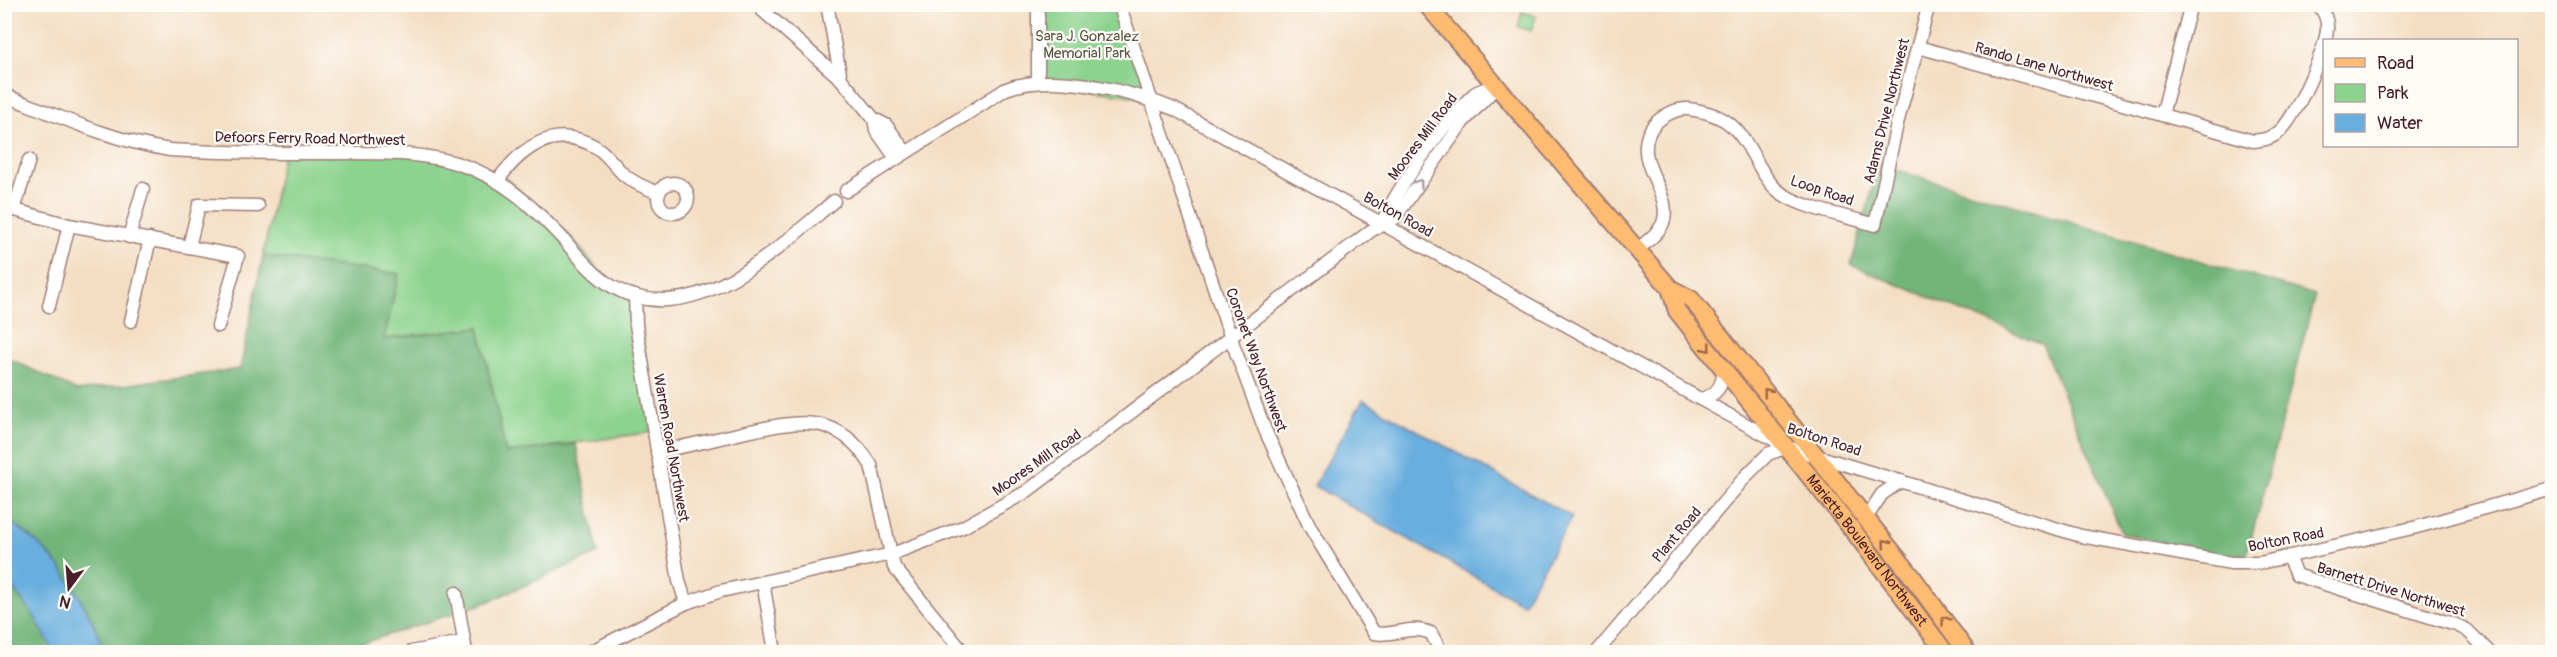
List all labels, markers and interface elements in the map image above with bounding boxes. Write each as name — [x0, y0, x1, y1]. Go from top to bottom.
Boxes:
park label: Sara J. Gonzalez Memorial Park — [1035, 27, 1139, 63]
street label: Adams Drive Northwest — [1860, 35, 1915, 186]
street label: Rando Lane Northwest — [1973, 38, 2116, 96]
legend — [2323, 39, 2518, 147]
text: Road — [2377, 52, 2414, 75]
text: Park — [2377, 82, 2409, 105]
street label: Moores Mill Road — [1384, 90, 1462, 184]
text: Water — [2377, 112, 2423, 135]
street label: Defoors Ferry Road Northwest — [214, 128, 407, 150]
street label: Loop Road — [1788, 171, 1856, 211]
one-way arrow — [1412, 179, 1423, 190]
street label: Bolton Road — [1360, 188, 1436, 242]
street label: Coronet Way Northwest — [1221, 285, 1291, 435]
one-way arrow — [1699, 341, 1710, 352]
street label: Warren Road Northwest — [649, 372, 694, 525]
one-way arrow — [1763, 388, 1774, 399]
street label: Bolton Road — [1785, 419, 1863, 461]
street label: Moores Mill Road — [989, 425, 1085, 501]
street label: Marietta Boulevard Northwest — [1802, 470, 1932, 631]
street label: Plant Road — [1648, 503, 1706, 567]
street label: Bolton Road — [2246, 523, 2326, 557]
one-way arrow — [1883, 539, 1894, 550]
north arrow — [39, 558, 99, 618]
street label: Barnett Drive Northwest — [2314, 558, 2468, 622]
text: N — [57, 590, 73, 613]
one-way arrow — [1941, 616, 1952, 627]

